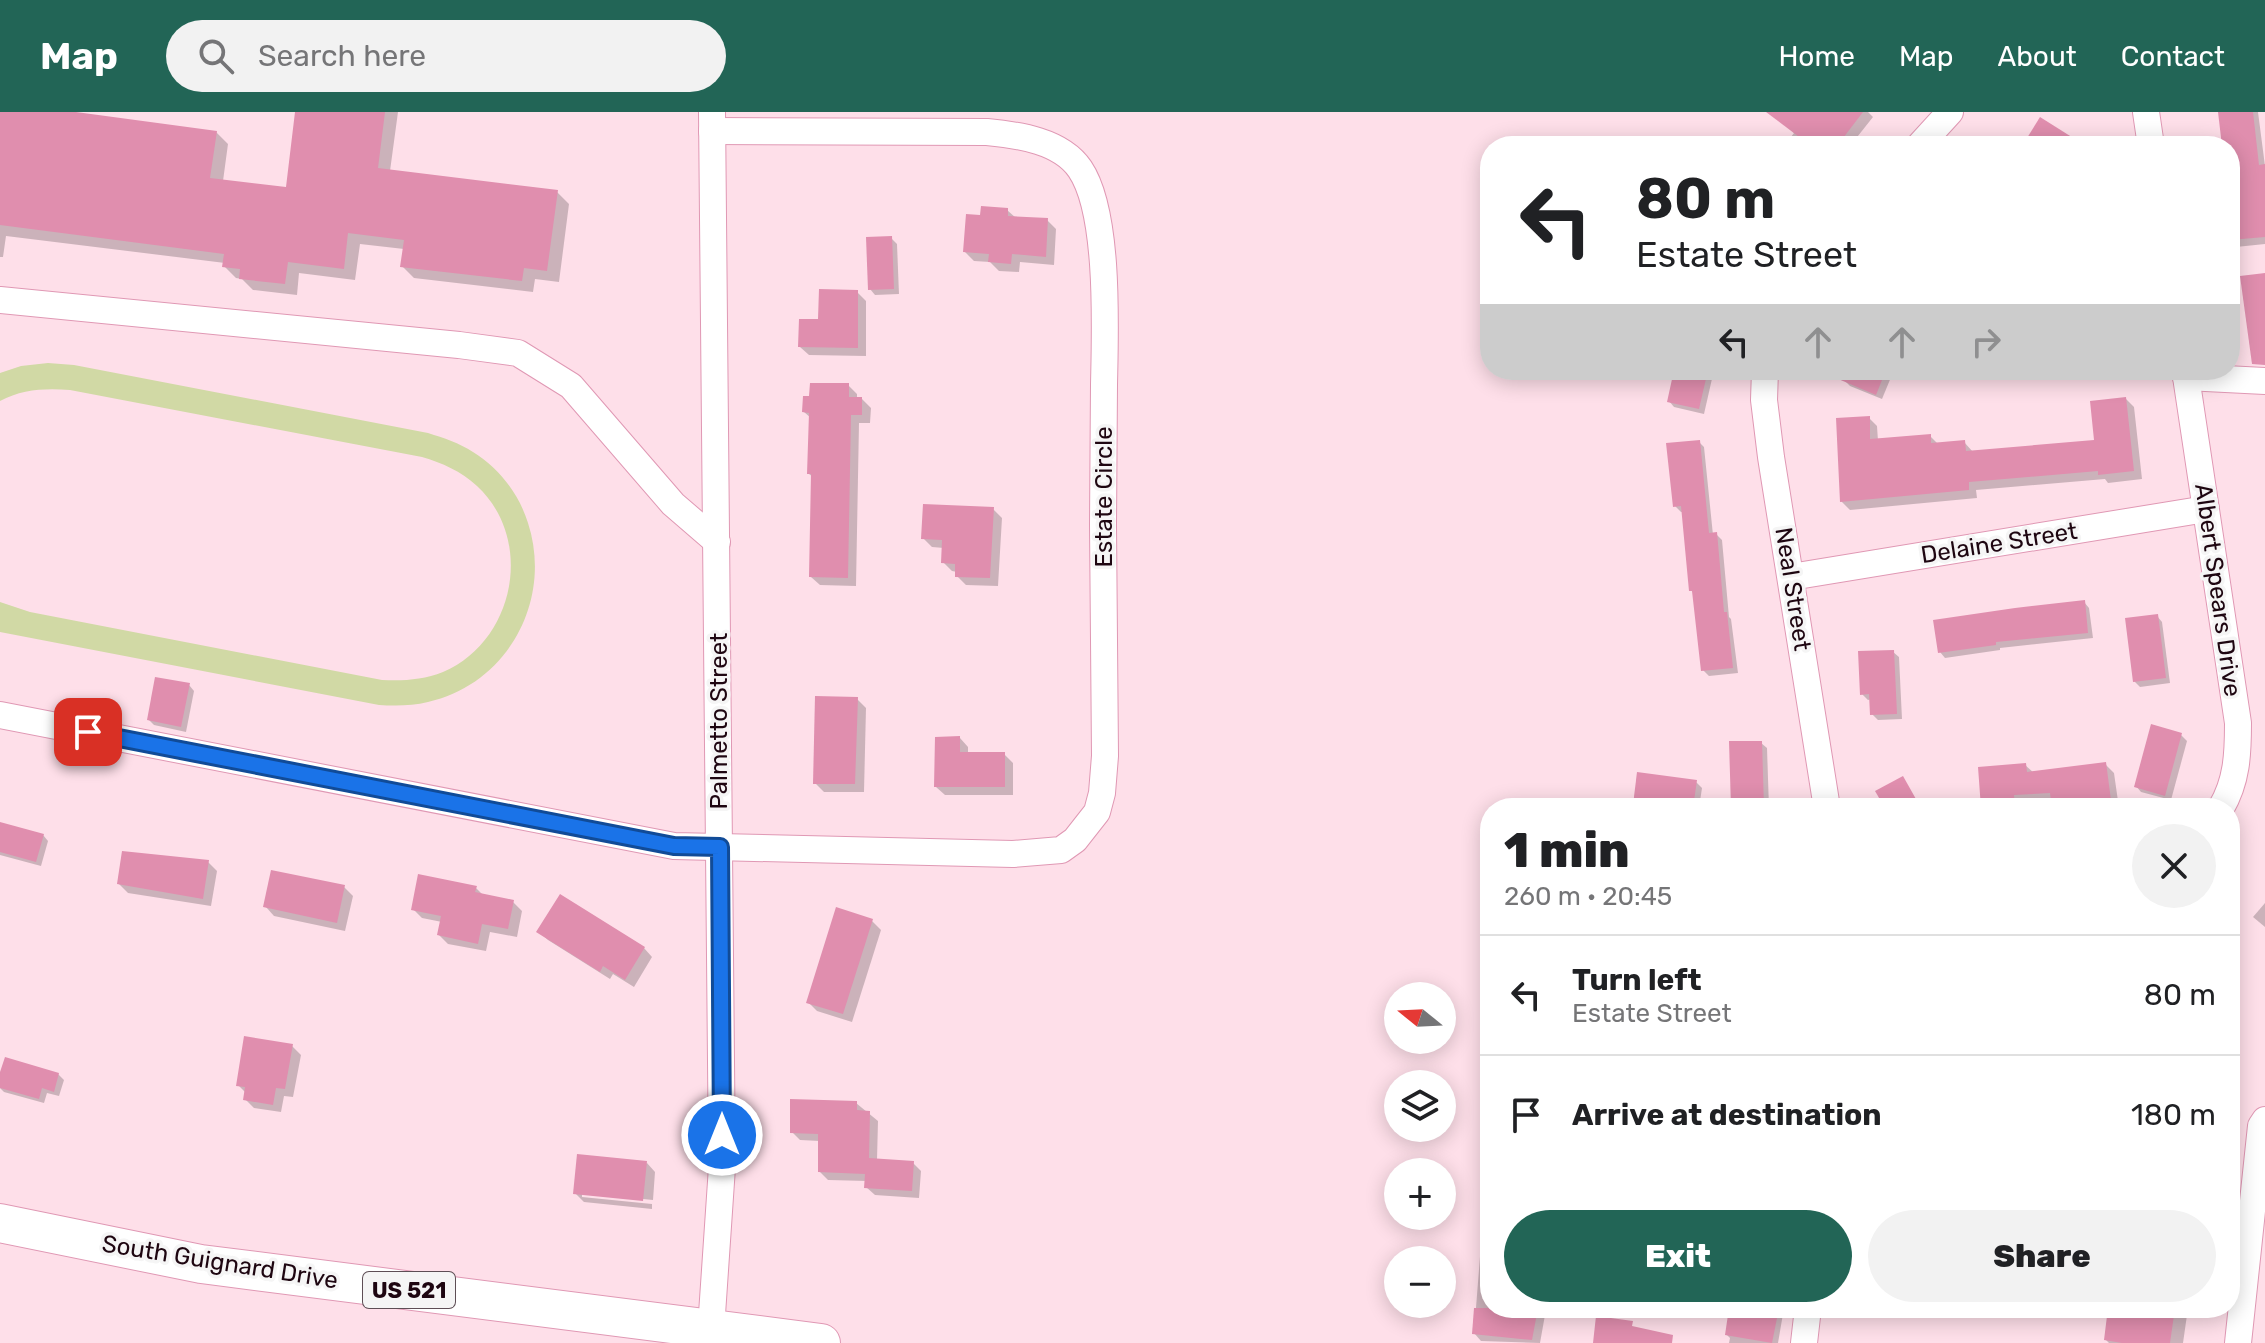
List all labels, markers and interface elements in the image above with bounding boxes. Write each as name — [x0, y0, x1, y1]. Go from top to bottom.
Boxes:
search box — [166, 20, 726, 92]
text: Map — [40, 33, 118, 79]
icon: search — [194, 34, 238, 78]
text: Search here — [258, 38, 426, 74]
text: Home — [1778, 40, 1855, 73]
text: Map — [1899, 40, 1953, 73]
text: About — [1997, 40, 2077, 73]
text: Contact — [2121, 40, 2225, 73]
text: 80 m — [1636, 166, 1775, 232]
icon: left — [1504, 168, 1608, 272]
text: Estate Street — [1636, 233, 1857, 276]
icon: left — [1712, 320, 1756, 364]
icon: ahead — [1796, 320, 1840, 364]
icon: ahead — [1880, 320, 1924, 364]
icon: right — [1964, 320, 2008, 364]
street label: Estate Circle — [1090, 426, 1118, 568]
street label: Albert Spears Drive — [2189, 482, 2247, 698]
street label: Delaine Street — [1919, 517, 2079, 569]
street label: Neal Street — [1769, 525, 1817, 653]
street label: Palmetto Street — [705, 633, 733, 809]
pin — [54, 698, 122, 766]
icon: arrive — [66, 710, 110, 754]
text: 1 min — [1504, 822, 1630, 879]
button: close — [2132, 824, 2216, 908]
text: 260 m · 20:45 — [1504, 881, 1672, 912]
text: Turn left — [1572, 962, 1702, 998]
icon: left — [1504, 973, 1548, 1017]
text: 80 m — [2144, 977, 2216, 1013]
north arrow — [1384, 982, 1456, 1054]
map controls — [1384, 982, 1456, 1318]
text: Estate Street — [1572, 998, 1732, 1029]
button: layers — [1384, 1070, 1456, 1142]
position arrow — [680, 1093, 764, 1177]
icon: arrive — [1504, 1093, 1548, 1137]
text: Arrive at destination — [1572, 1097, 1882, 1133]
text: 180 m — [2131, 1097, 2216, 1133]
button: + — [1384, 1158, 1456, 1230]
button: Exit — [1504, 1210, 1852, 1302]
button: Share — [1868, 1210, 2216, 1302]
street label: South Guignard Drive — [100, 1230, 340, 1294]
button: − — [1384, 1246, 1456, 1318]
road number: US 521 — [363, 1272, 455, 1308]

